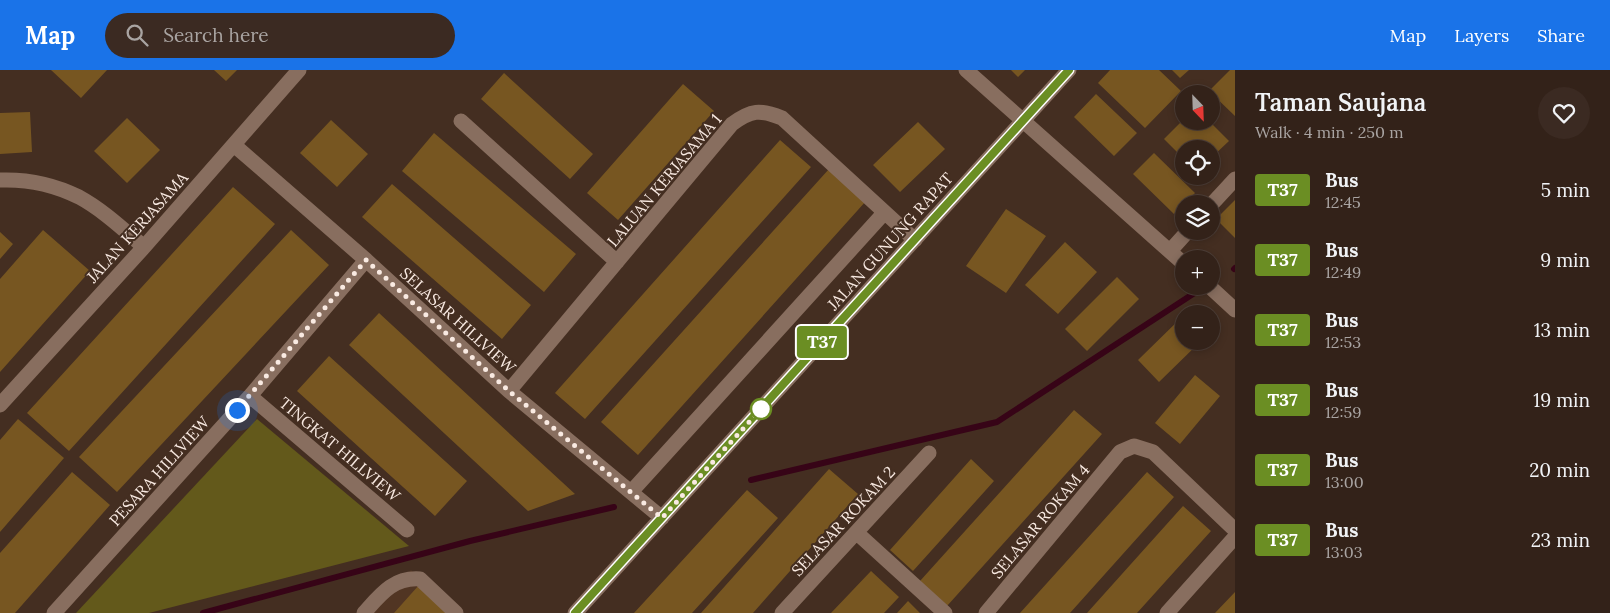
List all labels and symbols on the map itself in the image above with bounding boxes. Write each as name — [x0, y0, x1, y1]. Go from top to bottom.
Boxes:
north arrow — [1175, 85, 1220, 130]
street label: LALUAN KERJASAMA 1 — [603, 109, 726, 251]
street label: JALAN KERJASAMA — [81, 167, 193, 287]
street label: JALAN GUNUNG RAPAT — [822, 168, 957, 315]
street label: SELASAR HILLVIEW — [396, 263, 521, 378]
line badge: T37 — [793, 326, 851, 358]
street label: TINGKAT HILLVIEW — [275, 393, 405, 506]
your location — [225, 398, 250, 423]
unlabelled marker — [750, 398, 772, 420]
street label: PESARA HILLVIEW — [105, 411, 214, 530]
street label: SELASAR ROKAM 4 — [986, 460, 1094, 582]
street label: SELASAR ROKAM 2 — [787, 462, 899, 580]

